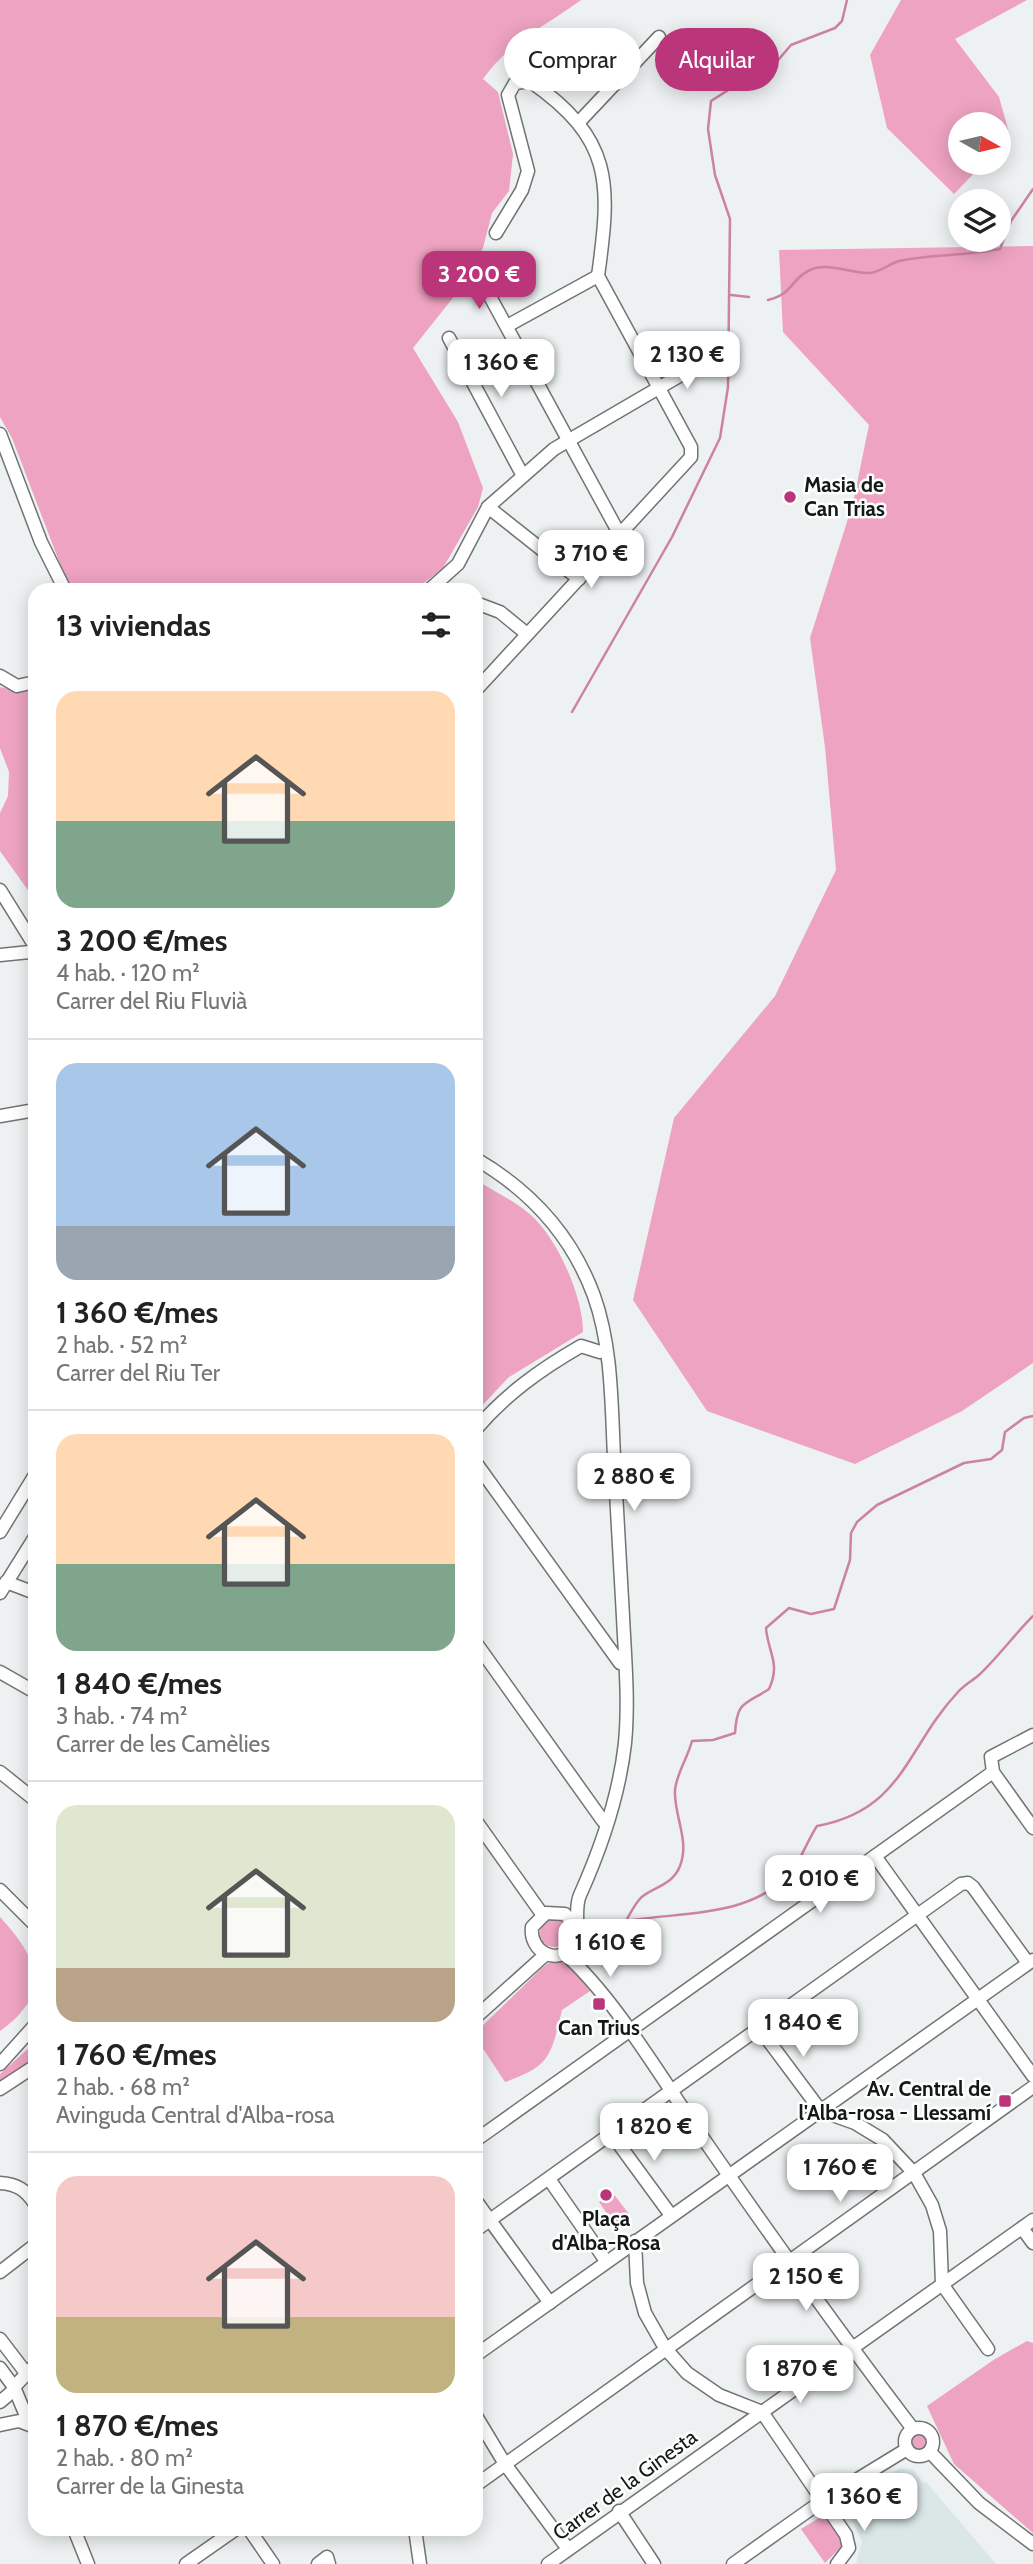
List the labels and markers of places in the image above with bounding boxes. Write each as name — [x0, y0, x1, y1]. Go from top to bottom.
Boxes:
pin: 3 200 € — [414, 252, 544, 311]
pin: 2 130 € — [622, 332, 752, 391]
pin: 1 360 € — [436, 340, 566, 399]
place label: Masia de Can Trias — [804, 472, 885, 521]
marker: Masia de Can Trias — [782, 489, 798, 505]
pin: 3 710 € — [526, 530, 656, 590]
pin: 2 880 € — [569, 1454, 699, 1513]
pin: 2 010 € — [755, 1856, 885, 1915]
pin: 1 610 € — [545, 1920, 675, 1979]
marker: Can Trius — [591, 1996, 607, 2012]
pin: 1 840 € — [738, 2000, 868, 2059]
place label: Can Trius — [558, 2015, 640, 2040]
place label: Av. Central de l'Alba-rosa - Llessamí — [799, 2076, 991, 2125]
marker: Av. Central de l'Alba-rosa - Llessamí — [997, 2093, 1013, 2109]
pin: 1 820 € — [589, 2104, 719, 2163]
pin: 1 760 € — [775, 2144, 905, 2204]
marker: Plaça d'Alba-Rosa — [598, 2187, 614, 2203]
place label: Plaça d'Alba-Rosa — [552, 2206, 661, 2255]
pin: 2 150 € — [741, 2254, 871, 2313]
pin: 1 870 € — [735, 2346, 865, 2405]
pin: 1 360 € — [799, 2474, 929, 2533]

